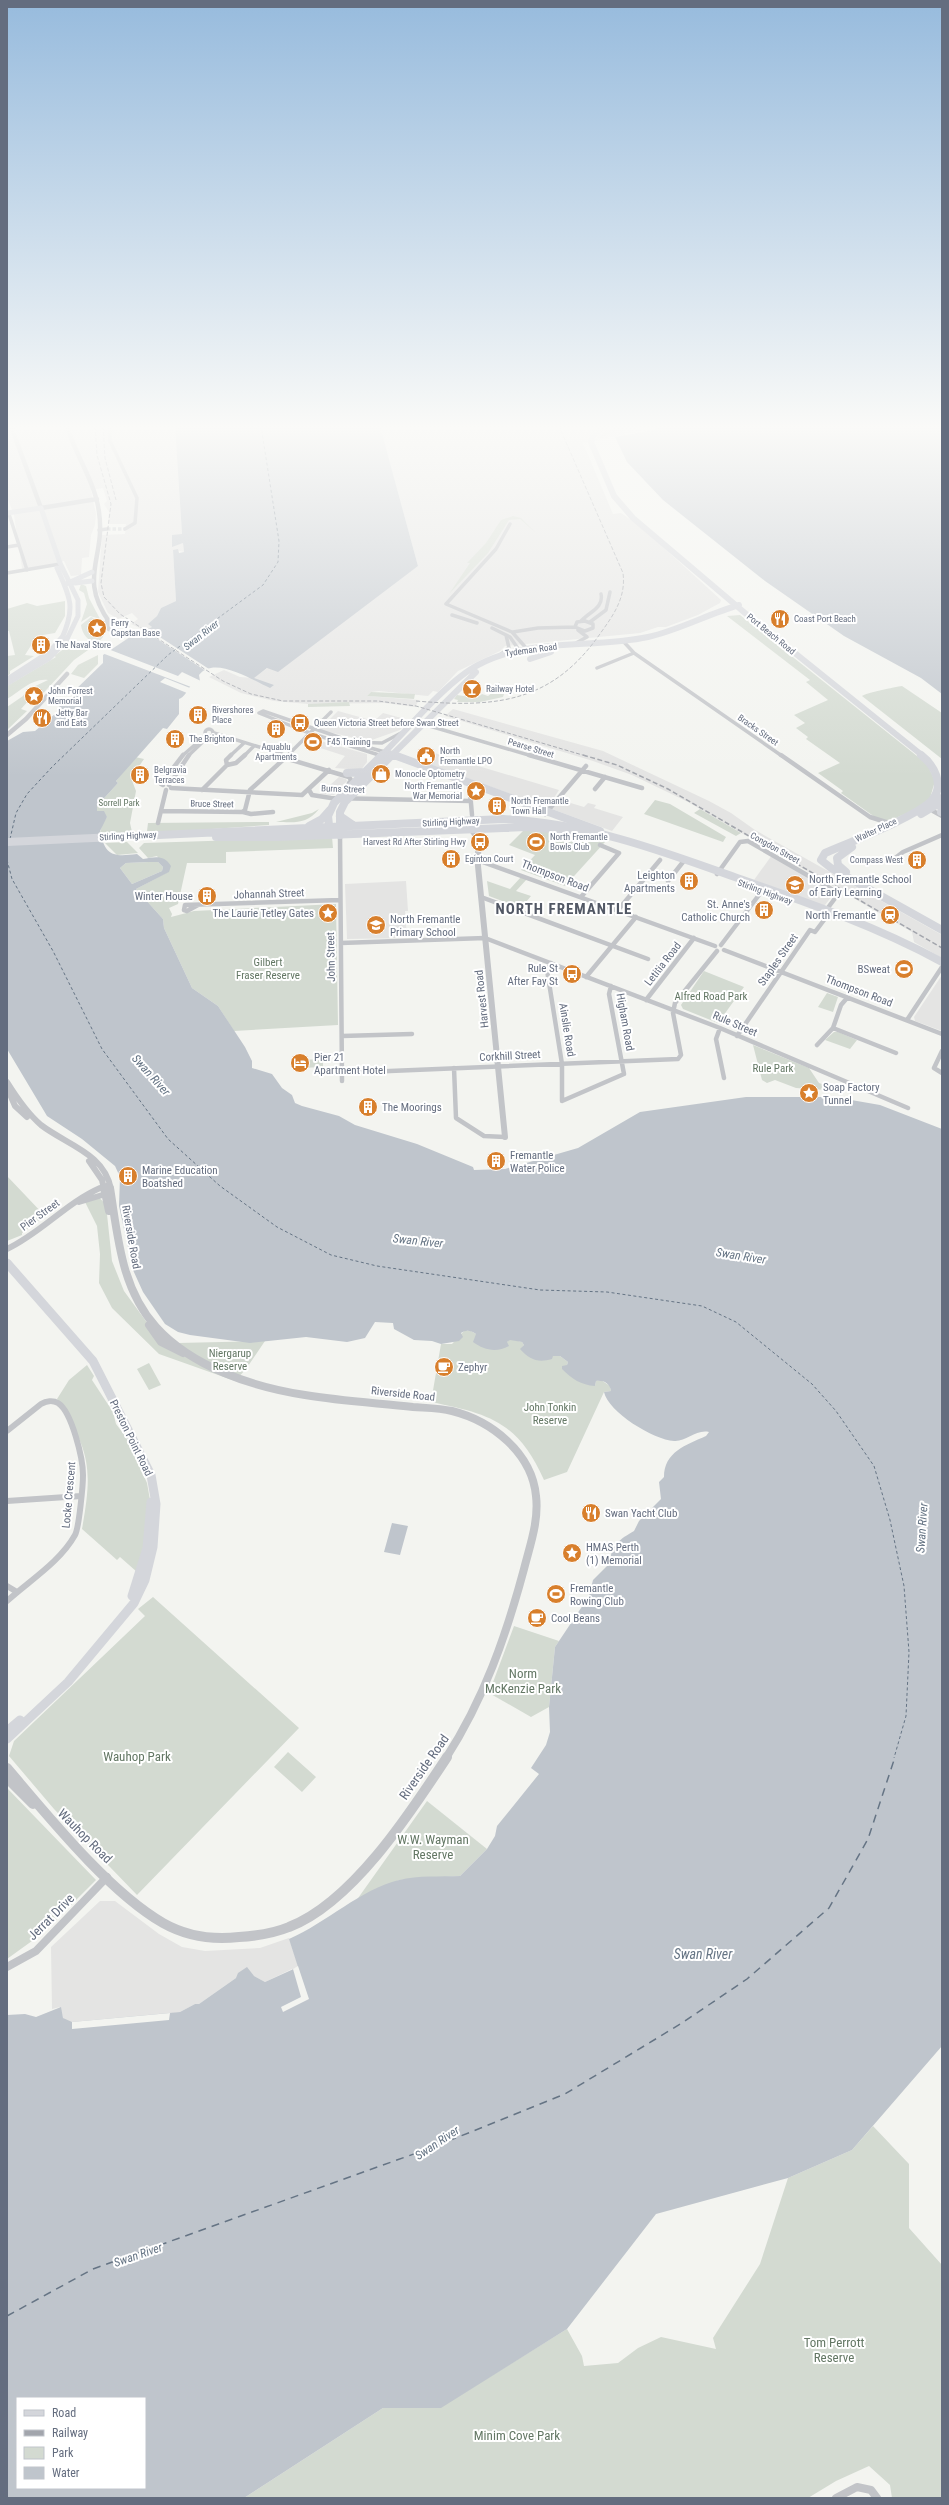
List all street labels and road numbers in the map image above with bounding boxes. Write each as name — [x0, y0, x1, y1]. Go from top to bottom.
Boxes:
street label: Port Beach Road — [745, 611, 797, 657]
street label: Tydeman Road — [504, 641, 558, 659]
street label: Bracks Street — [736, 712, 781, 748]
street label: Pearse Street — [507, 736, 556, 760]
street label: Burns Street — [321, 783, 365, 795]
street label: Bruce Street — [190, 799, 234, 809]
street label: Stirling Highway — [422, 815, 480, 828]
street label: Walter Place — [854, 816, 898, 844]
street label: Stirling Highway — [99, 829, 157, 842]
street label: Congdon Street — [749, 830, 802, 866]
street label: Thompson Road — [520, 857, 590, 895]
street label: Stirling Highway — [736, 877, 794, 907]
street label: Johannah Street — [233, 886, 305, 902]
street label: Staples Street — [755, 931, 801, 989]
street label: John Street — [324, 932, 338, 982]
street label: Letitia Road — [642, 940, 684, 988]
street label: Harvest Road — [472, 969, 492, 1029]
street label: Thompson Road — [824, 972, 894, 1010]
street label: Higham Road — [614, 992, 636, 1052]
street label: Ainslie Road — [556, 1002, 578, 1058]
street label: Rule Street — [711, 1009, 759, 1039]
street label: Corkhill Street — [479, 1048, 541, 1064]
street label: Pier Street — [18, 1196, 62, 1234]
street label: Riverside Road — [119, 1204, 143, 1270]
street label: Riverside Road — [370, 1384, 436, 1404]
street label: Preston Point Road — [107, 1398, 155, 1478]
street label: Locke Crescent — [60, 1461, 78, 1529]
street label: Riverside Road — [396, 1732, 452, 1802]
street label: Wauhop Road — [55, 1806, 115, 1866]
street label: Jerrat Drive — [25, 1891, 77, 1943]

